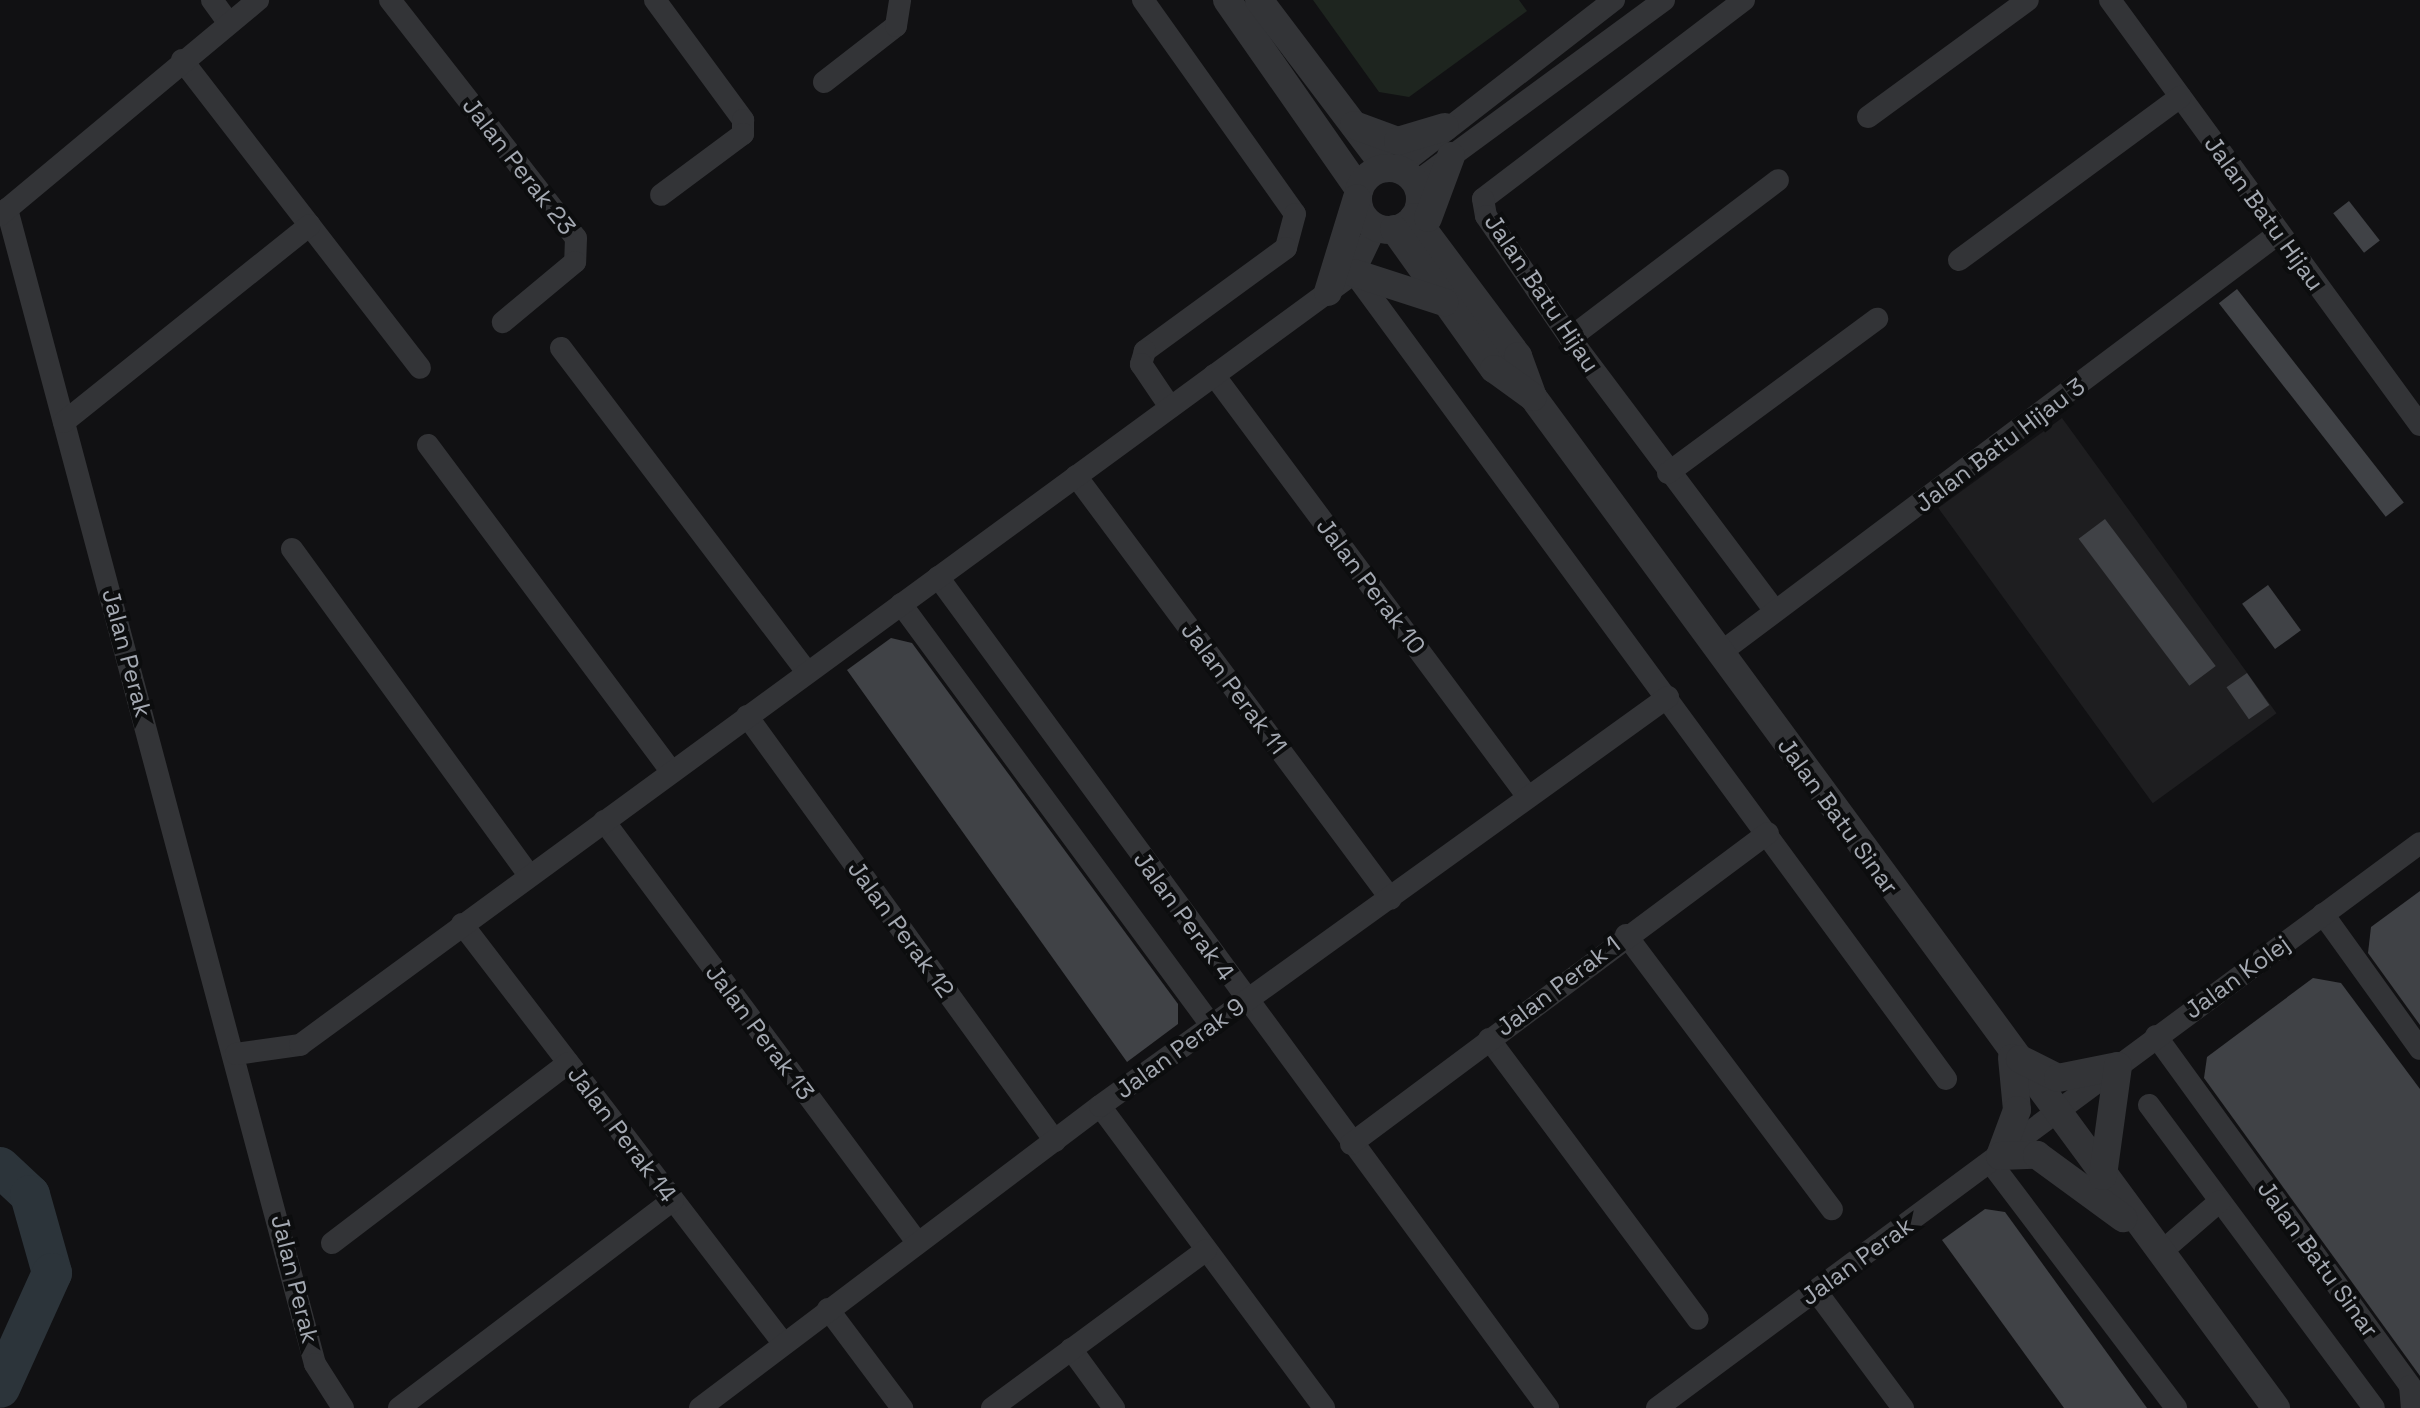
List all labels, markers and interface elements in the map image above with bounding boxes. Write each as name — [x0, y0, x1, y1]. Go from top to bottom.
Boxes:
street label: Jalan Perak 23 — [456, 91, 582, 241]
street label: Jalan Batu Hijau — [2198, 130, 2330, 296]
street label: Jalan Batu Hijau — [1478, 208, 1606, 378]
street label: Jalan Batu Hijau 3 — [1909, 372, 2091, 518]
street label: Jalan Perak 10 — [1310, 512, 1432, 660]
street label: Jalan Perak — [96, 586, 158, 720]
street label: Jalan Perak 11 — [1175, 616, 1293, 760]
street label: Jalan Batu Sinar — [1771, 732, 1905, 900]
street label: Jalan Perak 4 — [1127, 846, 1241, 986]
street label: Jalan Perak 12 — [842, 855, 960, 1003]
street label: Jalan Kolej — [2179, 929, 2295, 1025]
street label: Jalan Perak 1 — [1490, 930, 1626, 1042]
street label: Jalan Perak 13 — [700, 959, 820, 1105]
street label: Jalan Perak 9 — [1110, 992, 1250, 1104]
street label: Jalan Perak 14 — [562, 1060, 682, 1208]
street label: Jalan Batu Sinar — [2251, 1175, 2385, 1343]
street label: Jalan Perak — [1795, 1211, 1919, 1311]
street label: Jalan Perak — [265, 1212, 325, 1346]

